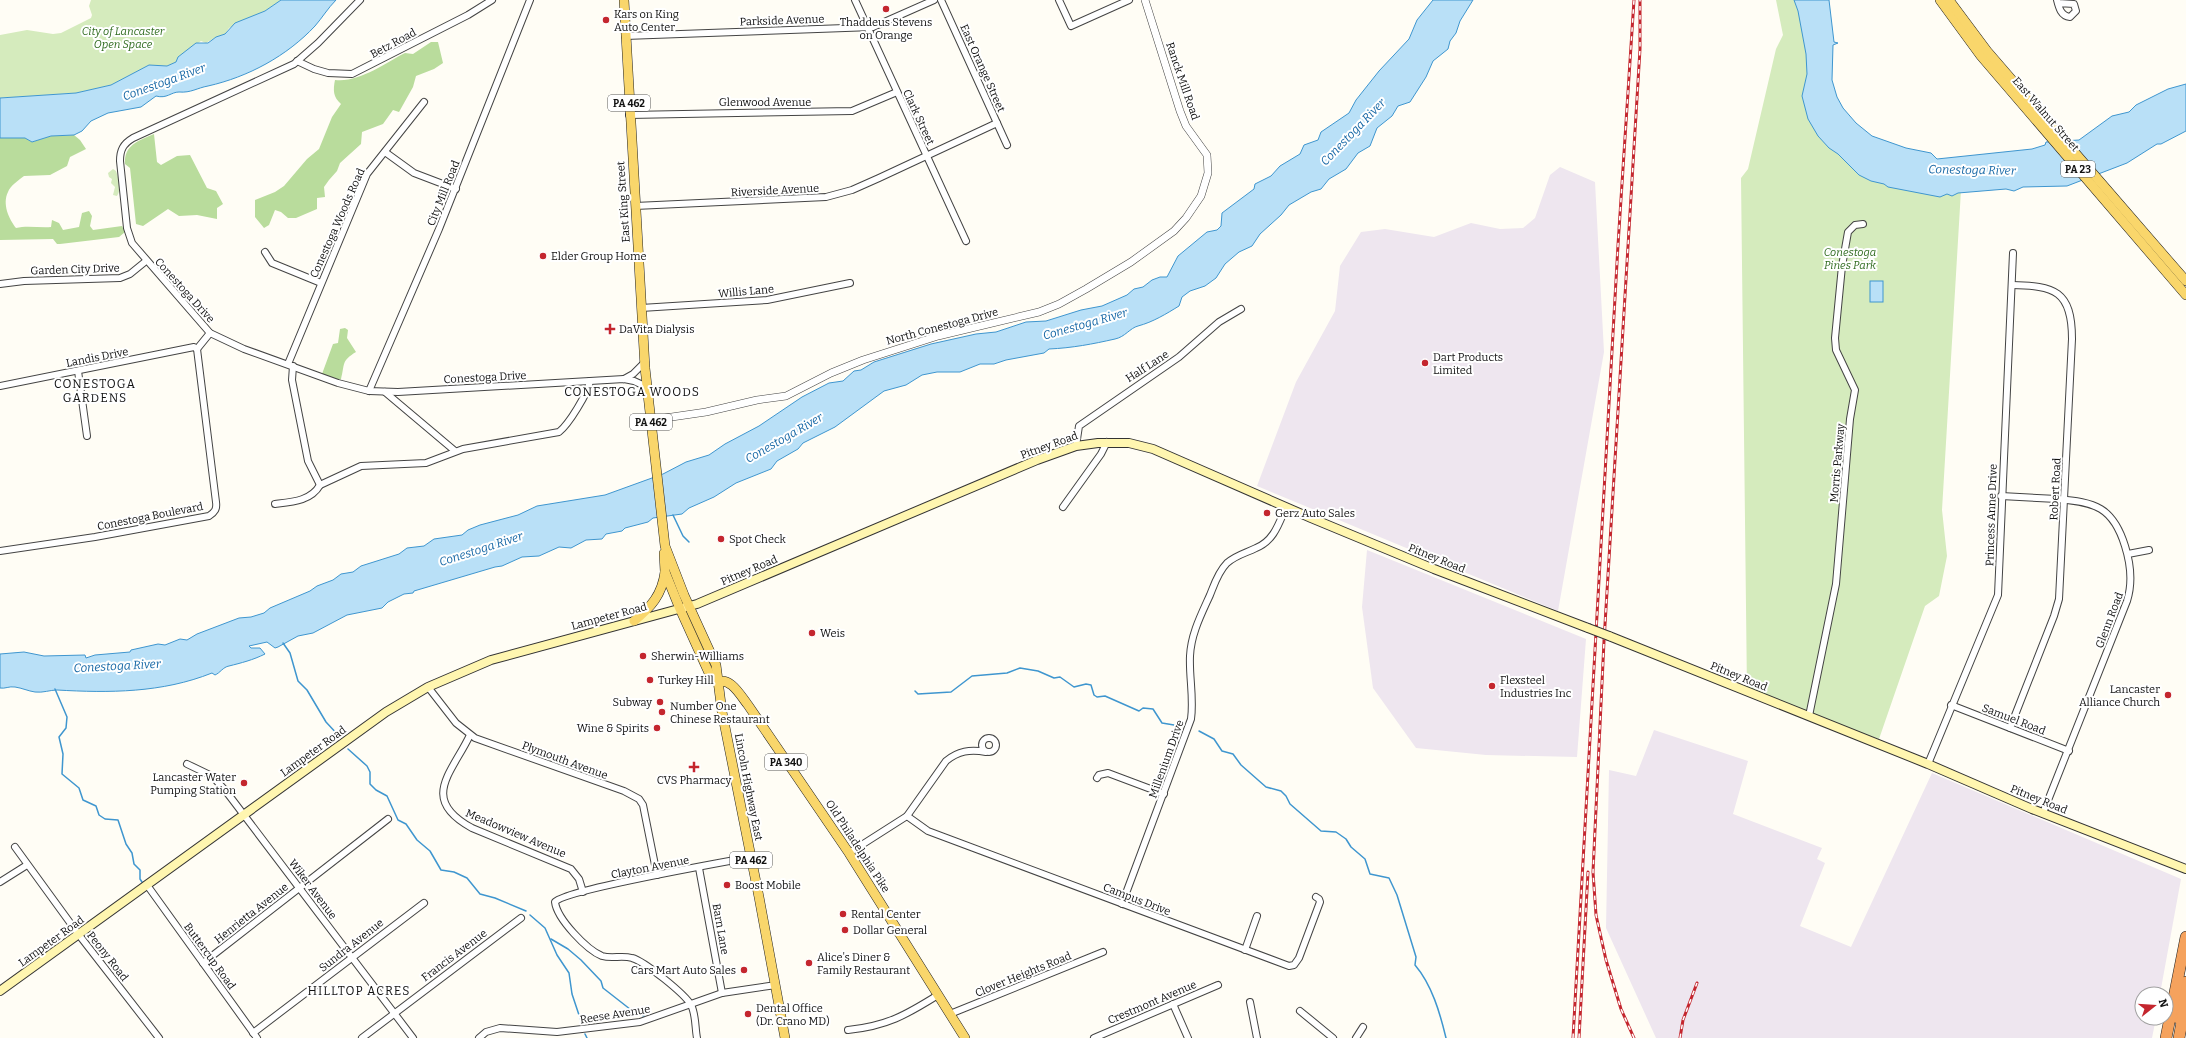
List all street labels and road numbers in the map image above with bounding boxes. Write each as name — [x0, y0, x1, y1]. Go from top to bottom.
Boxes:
street label: Parkside Avenue — [739, 13, 825, 28]
street label: East Orange Street — [957, 22, 1008, 114]
street label: Betz Road — [368, 26, 419, 61]
street label: Ranck Mill Road — [1163, 41, 1202, 122]
street label: East Walnut Street — [2010, 74, 2082, 154]
street label: Clark Street — [900, 87, 937, 147]
road number: PA 462 — [608, 95, 650, 111]
street label: Glenwood Avenue — [719, 96, 811, 109]
street label: City Mill Road — [424, 158, 463, 228]
street label: East King Street — [614, 161, 633, 243]
road number: PA 23 — [2061, 161, 2095, 177]
street label: Conestoga Woods Road — [307, 166, 368, 280]
street label: Riverside Avenue — [731, 182, 820, 199]
street label: Conestoga Drive — [152, 255, 217, 325]
street label: Garden City Drive — [30, 261, 120, 278]
street label: Willis Lane — [718, 283, 775, 300]
street label: North Conestoga Drive — [885, 305, 1000, 348]
street label: Landis Drive — [65, 345, 129, 370]
street label: Half Lane — [1123, 348, 1171, 385]
street label: Conestoga Drive — [443, 369, 527, 386]
road number: PA 462 — [630, 414, 672, 430]
street label: Morris Parkway — [1828, 423, 1847, 503]
street label: Pitney Road — [1019, 429, 1080, 462]
street label: Robert Road — [2047, 457, 2064, 521]
street label: Princess Anne Drive — [1983, 464, 2000, 566]
street label: Conestoga Boulevard — [96, 500, 205, 533]
street label: Pitney Road — [1406, 541, 1468, 576]
street label: Pitney Road — [719, 553, 780, 588]
street label: Glenn Road — [2093, 590, 2126, 650]
street label: Lampeter Road — [570, 600, 649, 633]
street label: Pitney Road — [1708, 659, 1770, 694]
street label: Samuel Road — [1980, 701, 2048, 738]
street label: Millenium Drive — [1146, 718, 1187, 800]
street label: Lampeter Road — [278, 723, 349, 780]
street label: Lincoln Highway East — [732, 732, 765, 842]
street label: Plymouth Avenue — [520, 739, 610, 782]
road number: PA 340 — [765, 754, 807, 770]
street label: Pitney Road — [2008, 782, 2070, 817]
street label: Old Philadelphia Pike — [823, 798, 892, 895]
street label: Meadowview Avenue — [464, 806, 568, 861]
road number: PA 462 — [730, 852, 772, 868]
street label: Clayton Avenue — [610, 854, 690, 881]
street label: Wiker Avenue — [286, 857, 339, 922]
street label: Henrietta Avenue — [212, 880, 291, 946]
street label: Campus Drive — [1101, 881, 1172, 918]
street label: Barn Lane — [710, 903, 731, 956]
street label: Lampeter Road — [16, 913, 87, 970]
street label: Sundra Avenue — [317, 916, 386, 975]
street label: Buttercup Road — [181, 920, 238, 992]
street label: Francis Avenue — [419, 927, 490, 984]
street label: Peony Road — [84, 929, 131, 984]
street label: Clover Heights Road — [973, 949, 1074, 1000]
street label: Crestmont Avenue — [1106, 978, 1199, 1027]
street label: Reese Avenue — [579, 1003, 651, 1026]

